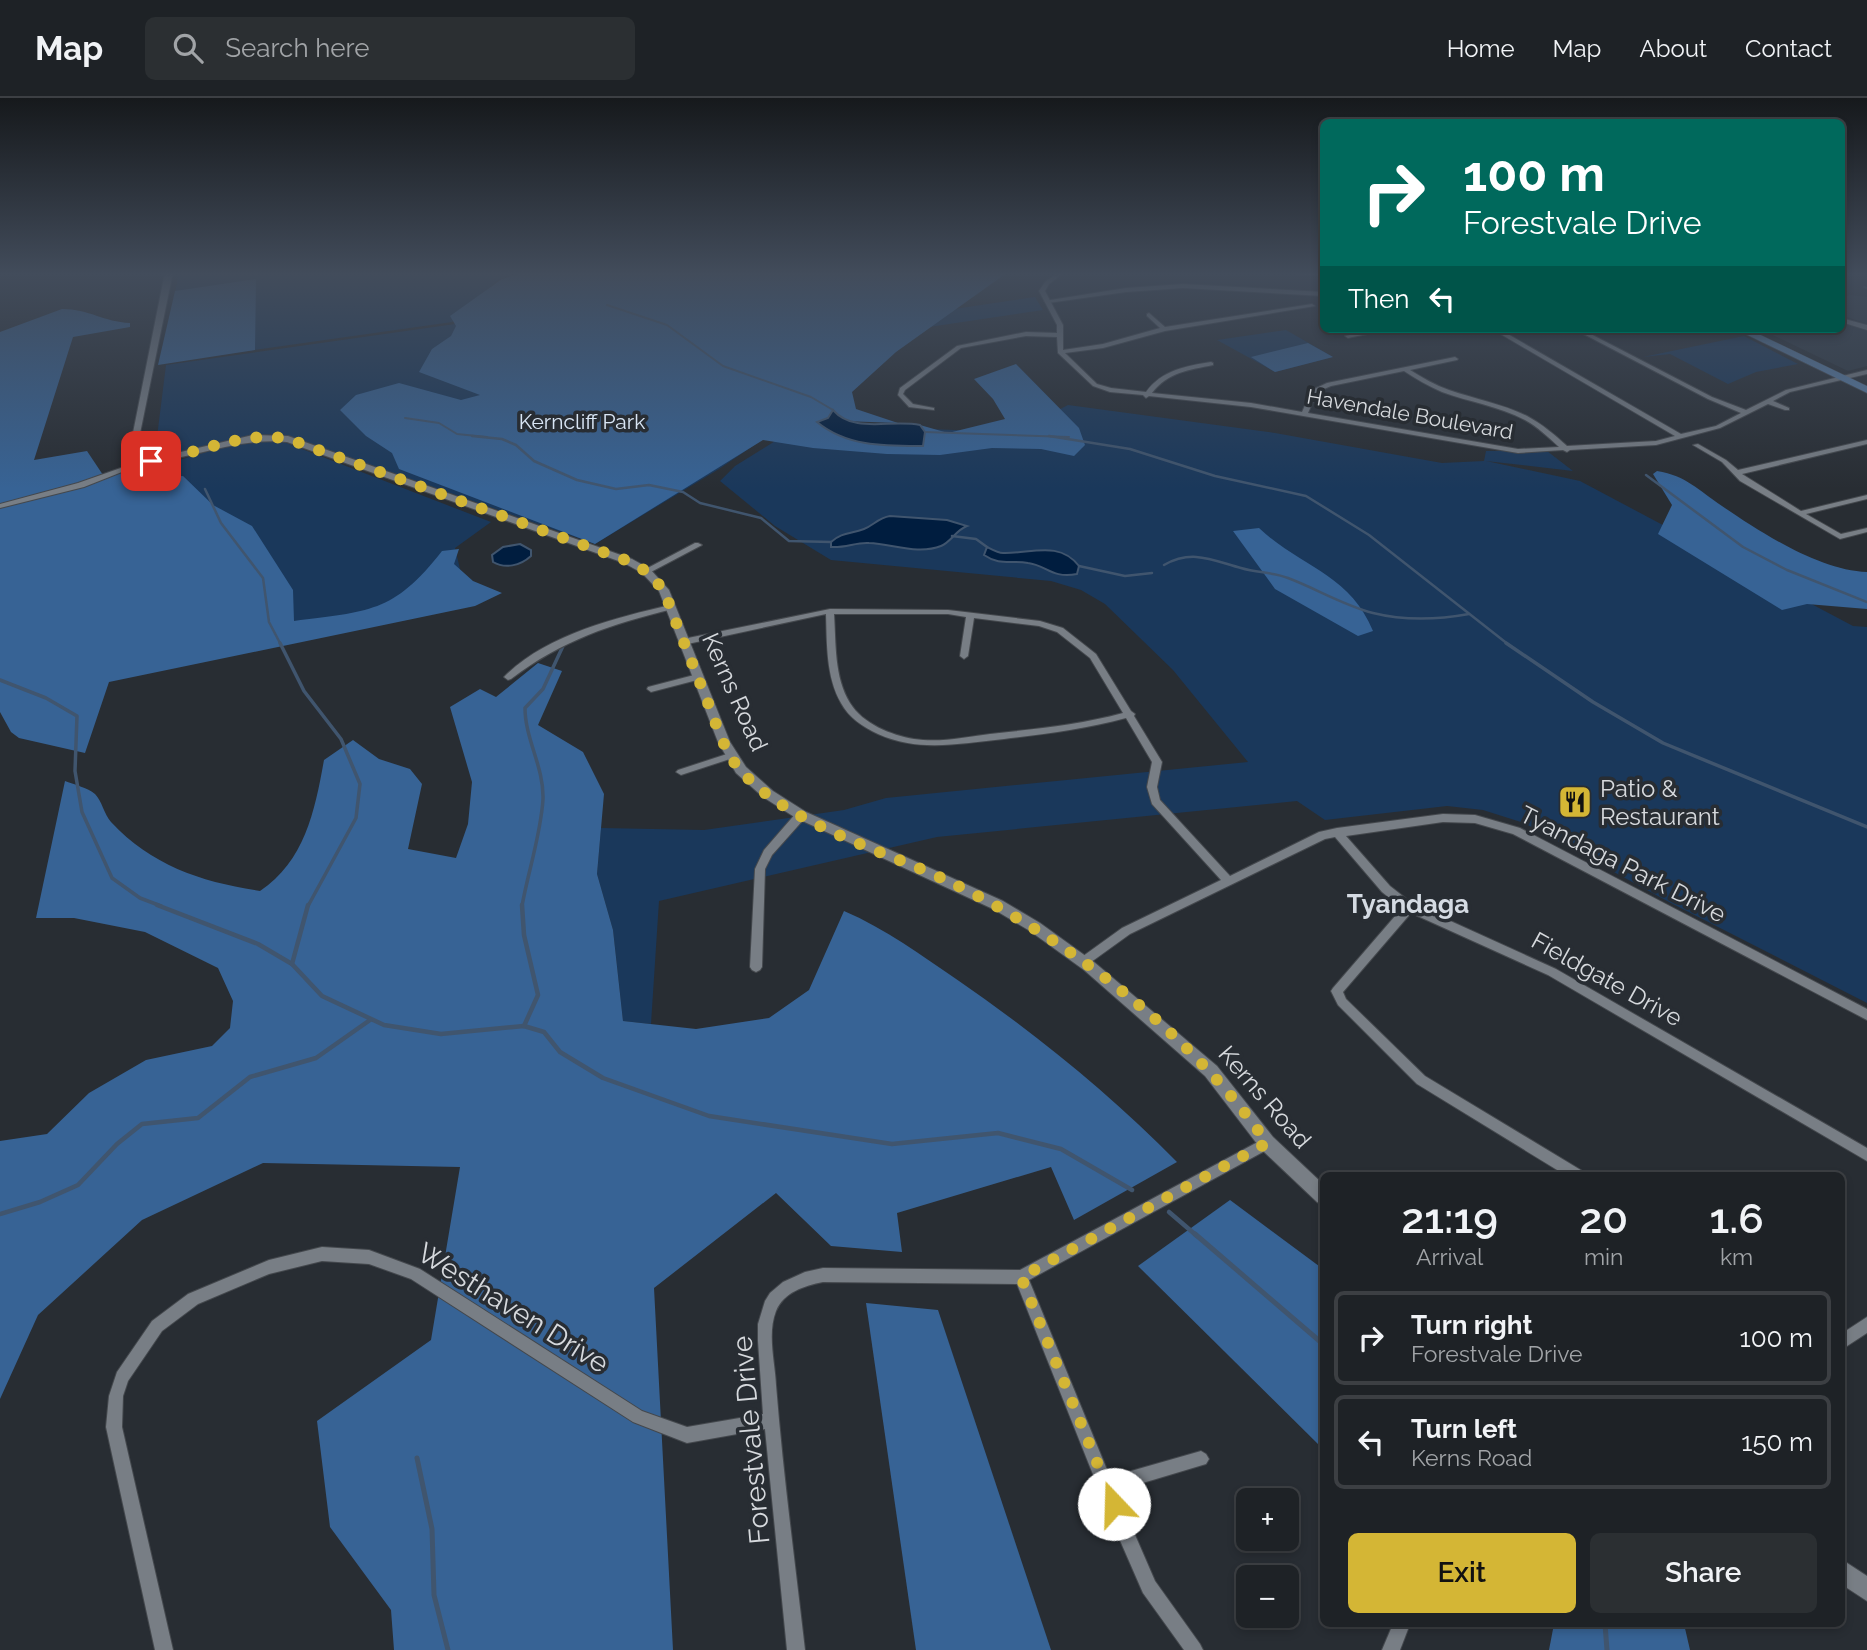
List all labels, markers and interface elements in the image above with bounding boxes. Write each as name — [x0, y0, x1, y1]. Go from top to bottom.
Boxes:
search box — [145, 17, 635, 80]
text: Map — [35, 29, 103, 68]
icon: search — [169, 29, 207, 67]
text: Search here — [225, 33, 370, 63]
text: Home — [1447, 34, 1515, 63]
text: Map — [1553, 34, 1601, 63]
text: About — [1639, 34, 1707, 63]
text: Contact — [1745, 34, 1832, 63]
text: 100 m — [1463, 145, 1605, 202]
icon: right — [1348, 147, 1439, 238]
text: Forestvale Drive — [1463, 204, 1702, 241]
icon: left — [1423, 280, 1461, 318]
text: Then — [1348, 284, 1409, 314]
street label: Havendale Boulevard — [1305, 384, 1515, 444]
park label: Kerncliff Park — [519, 409, 645, 434]
pin — [121, 431, 181, 491]
icon: arrive — [132, 442, 170, 480]
street label: Kerns Road — [696, 628, 774, 756]
place label: Patio & Restaurant — [1600, 774, 1720, 831]
restaurant icon: Patio & Restaurant — [1556, 783, 1594, 821]
street label: Tyandaga Park Drive — [1515, 800, 1731, 928]
district label: Tyandaga — [1347, 889, 1469, 919]
street label: Fieldgate Drive — [1526, 926, 1688, 1032]
street label: Kerns Road — [1213, 1040, 1317, 1154]
text: 21:19 — [1401, 1194, 1498, 1243]
text: 20 — [1579, 1194, 1628, 1243]
text: 1.6 — [1709, 1194, 1764, 1243]
street label: Westhaven Drive — [411, 1236, 615, 1380]
text: Arrival — [1416, 1243, 1483, 1270]
text: min — [1584, 1243, 1624, 1270]
text: km — [1720, 1243, 1753, 1270]
text: Turn right — [1411, 1310, 1532, 1340]
icon: right — [1352, 1319, 1390, 1357]
text: 100 m — [1740, 1323, 1813, 1353]
street label: Forestvale Drive — [725, 1335, 777, 1545]
text: Forestvale Drive — [1411, 1340, 1583, 1367]
text: Turn left — [1411, 1414, 1517, 1444]
icon: left — [1352, 1423, 1390, 1461]
text: 150 m — [1741, 1427, 1813, 1457]
text: Kerns Road — [1411, 1444, 1532, 1471]
position arrow — [1077, 1467, 1151, 1541]
map controls — [1236, 1488, 1299, 1628]
button: + — [1236, 1488, 1299, 1551]
button: Exit — [1348, 1533, 1576, 1613]
button: Share — [1590, 1533, 1817, 1613]
button: − — [1236, 1565, 1299, 1628]

